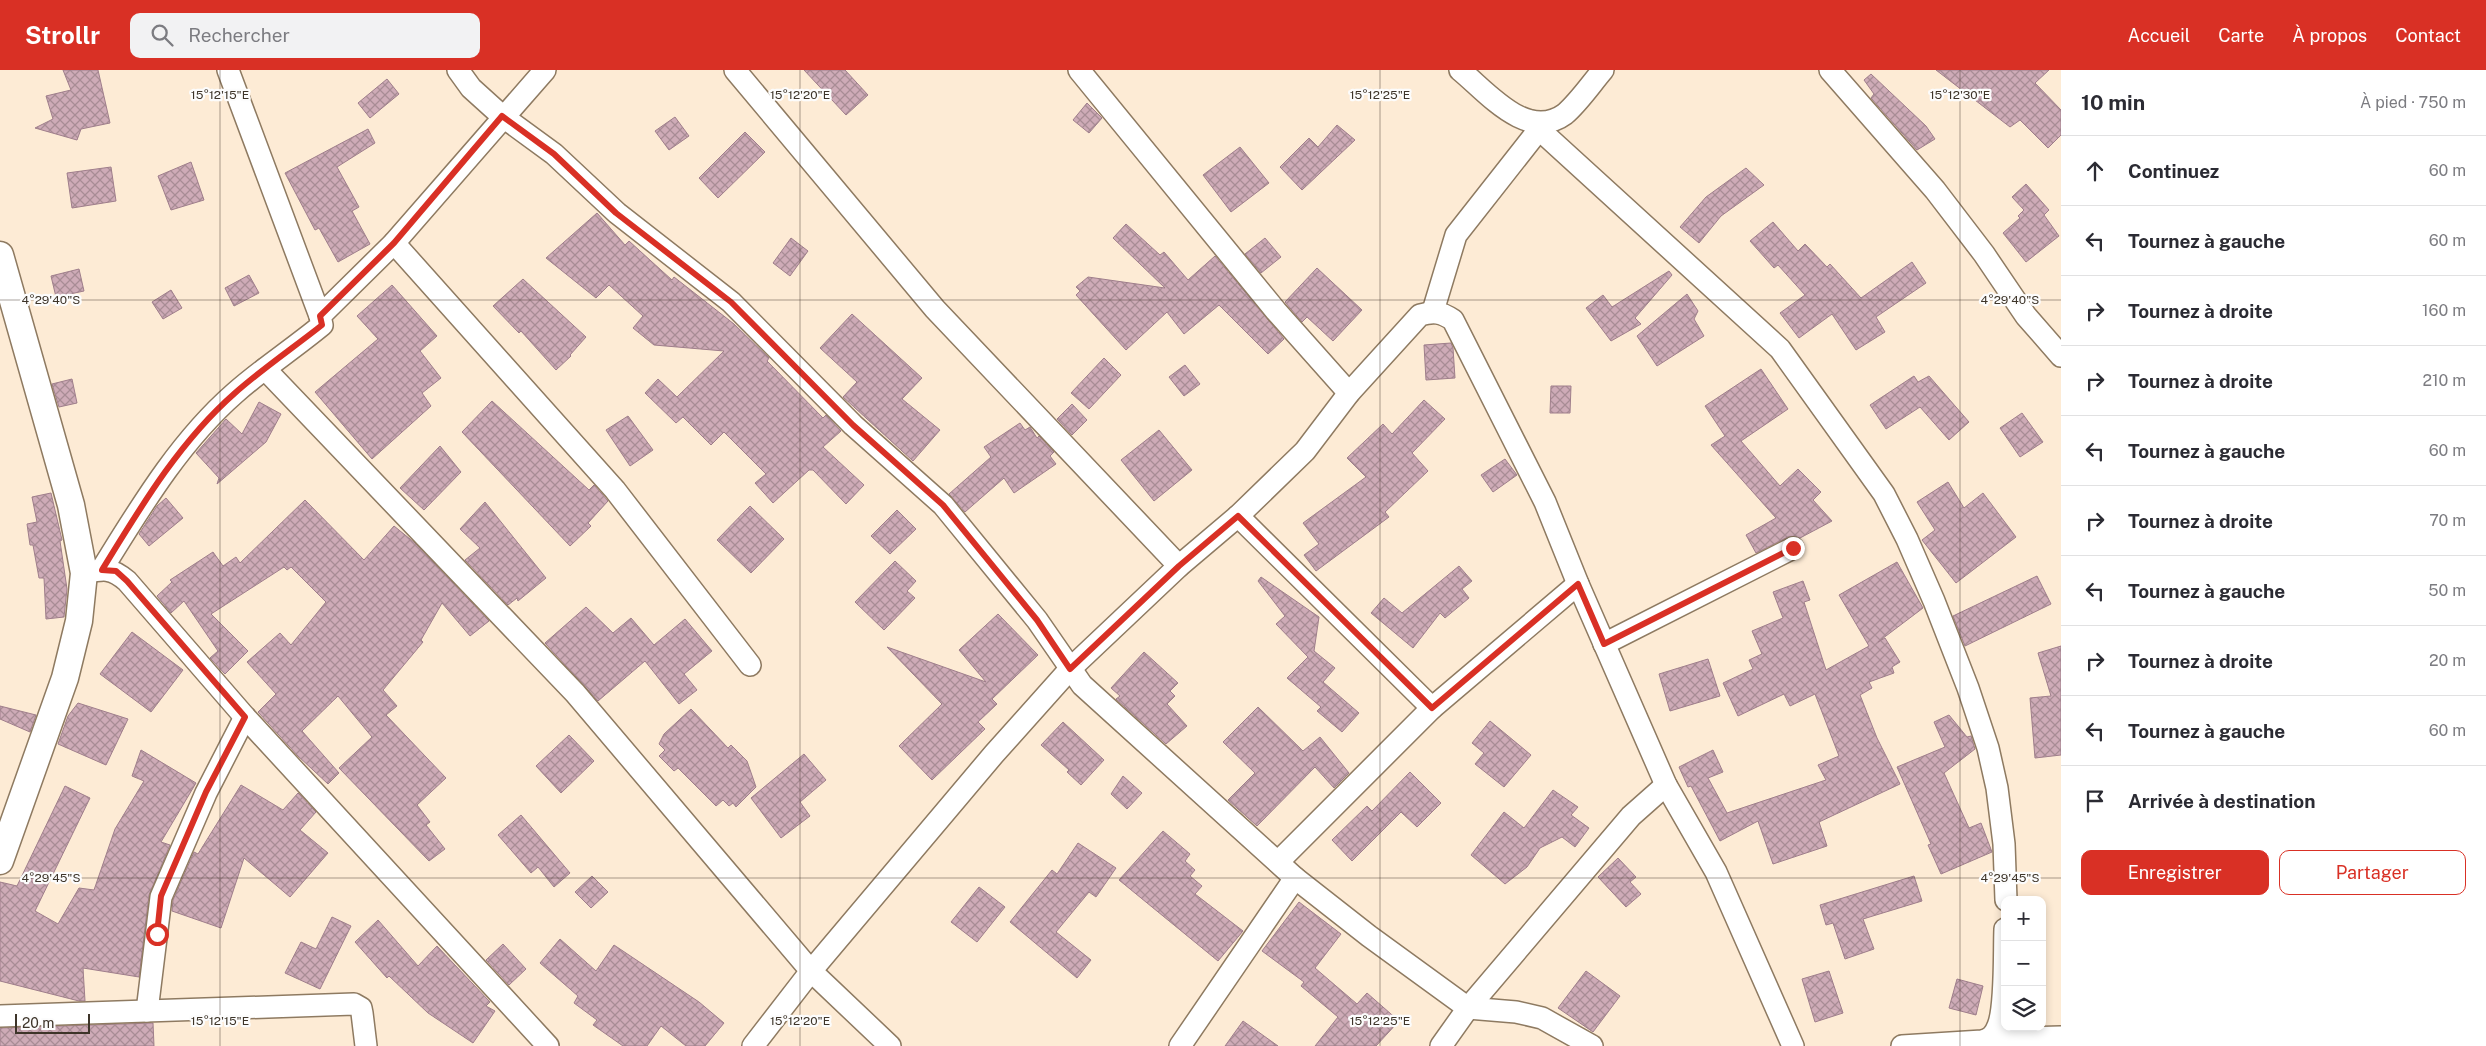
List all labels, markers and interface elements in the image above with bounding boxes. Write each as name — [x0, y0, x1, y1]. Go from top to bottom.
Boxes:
search box — [130, 13, 480, 58]
text: Strollr — [25, 21, 100, 49]
icon: search — [148, 21, 176, 49]
text: Rechercher — [188, 24, 290, 46]
text: Accueil — [2128, 25, 2190, 46]
text: Carte — [2218, 25, 2264, 46]
text: À propos — [2292, 25, 2367, 46]
text: Contact — [2395, 25, 2461, 46]
text: 15°12'15"E — [191, 88, 249, 102]
text: 15°12'20"E — [770, 88, 830, 102]
text: 15°12'25"E — [1350, 88, 1410, 102]
text: 15°12'30"E — [1930, 88, 1990, 102]
text: 10 min — [2081, 90, 2145, 115]
text: À pied · 750 m — [2360, 93, 2466, 112]
icon: ahead — [2081, 157, 2109, 185]
text: Continuez — [2128, 160, 2219, 182]
text: 60 m — [2429, 161, 2466, 180]
icon: left — [2081, 227, 2109, 255]
text: Tournez à gauche — [2128, 230, 2285, 252]
text: 60 m — [2429, 231, 2466, 250]
text: 4°29'40"S — [22, 293, 80, 307]
text: 4°29'40"S — [1981, 293, 2039, 307]
icon: right — [2081, 297, 2109, 325]
text: Tournez à droite — [2128, 300, 2273, 322]
text: 160 m — [2422, 301, 2466, 320]
icon: right — [2081, 367, 2109, 395]
text: Tournez à droite — [2128, 370, 2273, 392]
text: 210 m — [2422, 371, 2466, 390]
icon: left — [2081, 437, 2109, 465]
text: Tournez à gauche — [2128, 440, 2285, 462]
text: 60 m — [2429, 441, 2466, 460]
icon: right — [2081, 507, 2109, 535]
text: Tournez à droite — [2128, 510, 2273, 532]
text: 70 m — [2429, 511, 2466, 530]
route end — [1782, 537, 1805, 560]
icon: left — [2081, 577, 2109, 605]
text: Tournez à gauche — [2128, 580, 2285, 602]
text: 50 m — [2428, 581, 2466, 600]
icon: right — [2081, 647, 2109, 675]
text: Tournez à droite — [2128, 650, 2273, 672]
text: 20 m — [2429, 651, 2466, 670]
icon: left — [2081, 717, 2109, 745]
text: Tournez à gauche — [2128, 720, 2285, 742]
text: 60 m — [2429, 721, 2466, 740]
icon: arrive — [2081, 787, 2109, 815]
text: Arrivée à destination — [2128, 790, 2316, 812]
button: Enregistrer — [2081, 850, 2269, 895]
button: Partager — [2279, 850, 2466, 895]
text: 4°29'45"S — [22, 871, 81, 885]
text: 4°29'45"S — [1981, 871, 2040, 885]
map controls — [2001, 896, 2046, 1031]
button: + — [2001, 896, 2046, 941]
route start — [146, 923, 169, 946]
button: − — [2001, 941, 2046, 986]
button: layers — [2001, 986, 2046, 1031]
scale bar — [15, 1011, 90, 1034]
text: 15°12'15"E — [191, 1014, 249, 1028]
text: 15°12'20"E — [770, 1014, 830, 1028]
text: 15°12'25"E — [1350, 1014, 1410, 1028]
text: 20 m — [22, 1015, 54, 1031]

